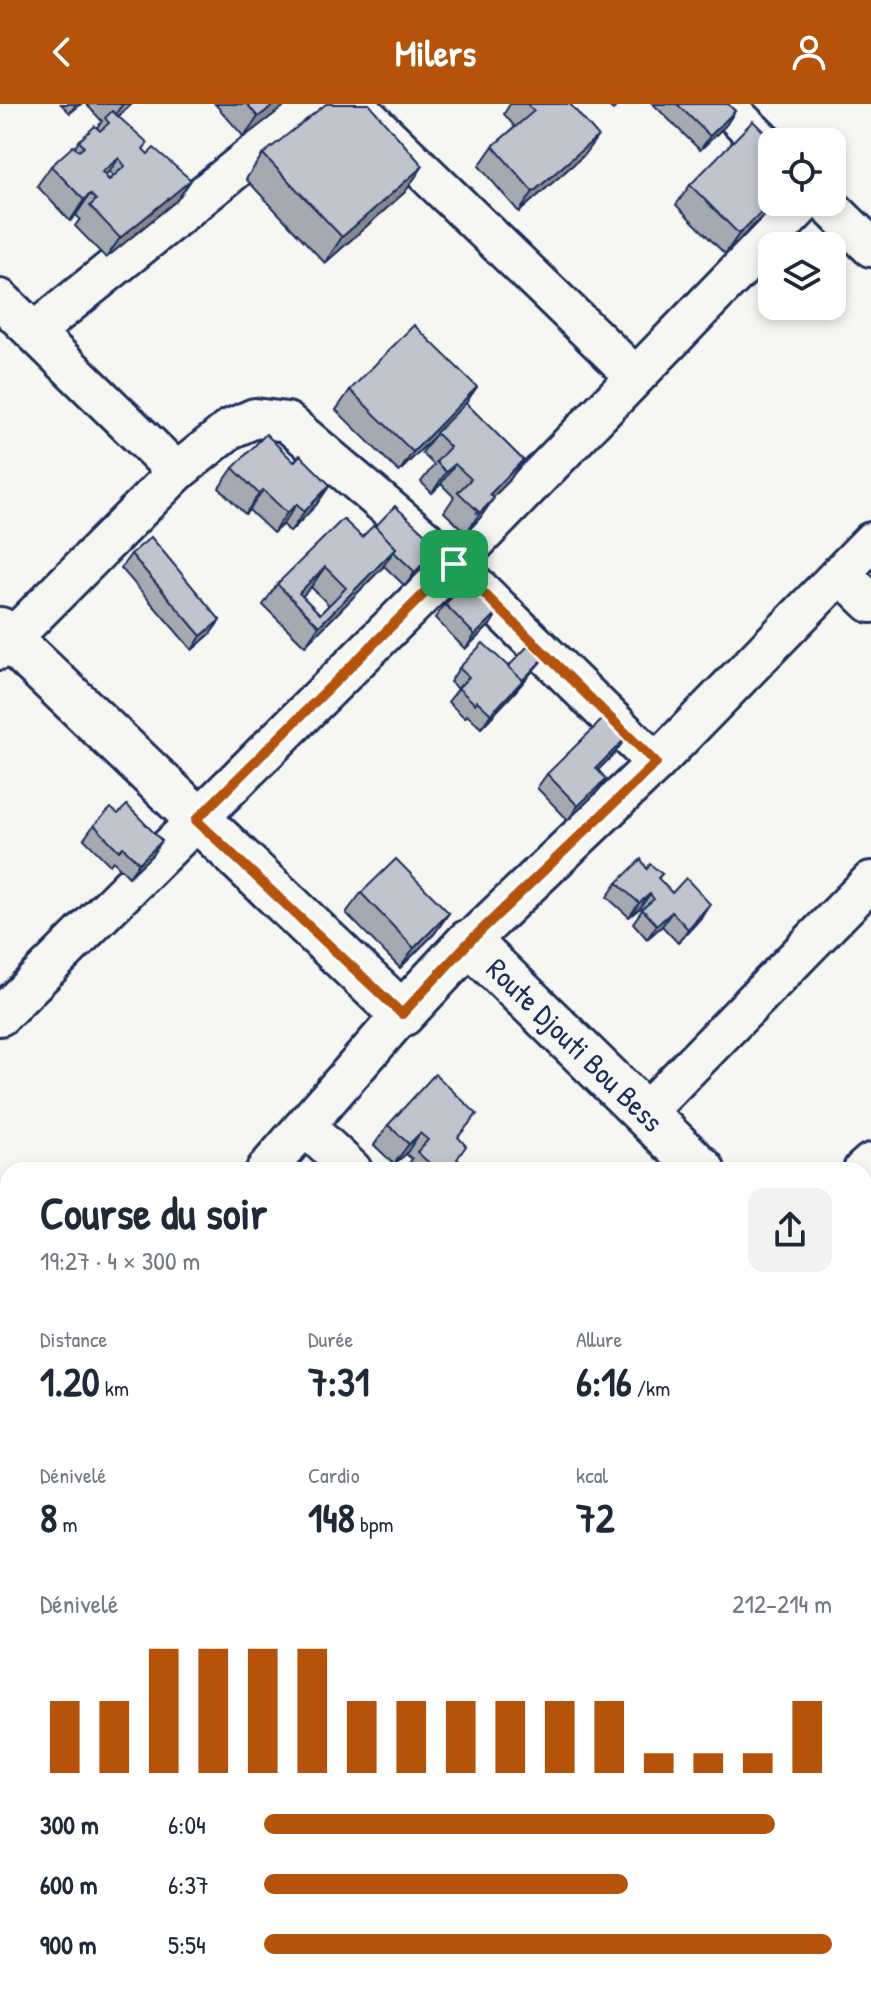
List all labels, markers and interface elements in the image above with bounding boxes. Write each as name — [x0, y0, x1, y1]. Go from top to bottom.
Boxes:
text: Milers — [395, 28, 476, 77]
icon: back — [40, 30, 84, 74]
icon: person — [787, 30, 831, 74]
map controls — [758, 128, 846, 320]
button: locate — [758, 128, 846, 216]
button: layers — [758, 232, 846, 320]
pin — [420, 530, 488, 598]
icon: arrive — [432, 542, 476, 586]
street label: Route Djouti Bou Bess — [478, 949, 672, 1140]
text: Course du soir — [40, 1183, 267, 1243]
button: share — [748, 1188, 832, 1272]
text: 19:27 · 4 × 300 m — [40, 1243, 200, 1278]
text: Distance — [40, 1324, 107, 1354]
text: Durée — [308, 1324, 353, 1354]
text: Allure — [576, 1324, 622, 1354]
text: 1.20 — [40, 1354, 100, 1408]
text: 7:31 — [308, 1354, 370, 1408]
text: 6:16 — [576, 1354, 632, 1408]
text: km — [100, 1373, 129, 1403]
text: /km — [632, 1373, 670, 1403]
text: Dénivelé — [40, 1460, 106, 1490]
text: Cardio — [308, 1460, 360, 1490]
text: kcal — [576, 1460, 608, 1490]
text: 8 — [40, 1490, 57, 1544]
text: 148 — [308, 1490, 355, 1544]
text: 72 — [576, 1490, 615, 1544]
text: m — [57, 1509, 77, 1539]
text: bpm — [355, 1509, 393, 1539]
text: Dénivelé — [40, 1586, 118, 1621]
text: 212–214 m — [732, 1586, 832, 1621]
text: 300 m — [40, 1807, 99, 1842]
text: 6:04 — [168, 1807, 206, 1842]
text: 600 m — [40, 1867, 97, 1902]
text: 6:37 — [168, 1867, 209, 1902]
text: 900 m — [40, 1927, 97, 1962]
text: 5:54 — [168, 1927, 206, 1962]

